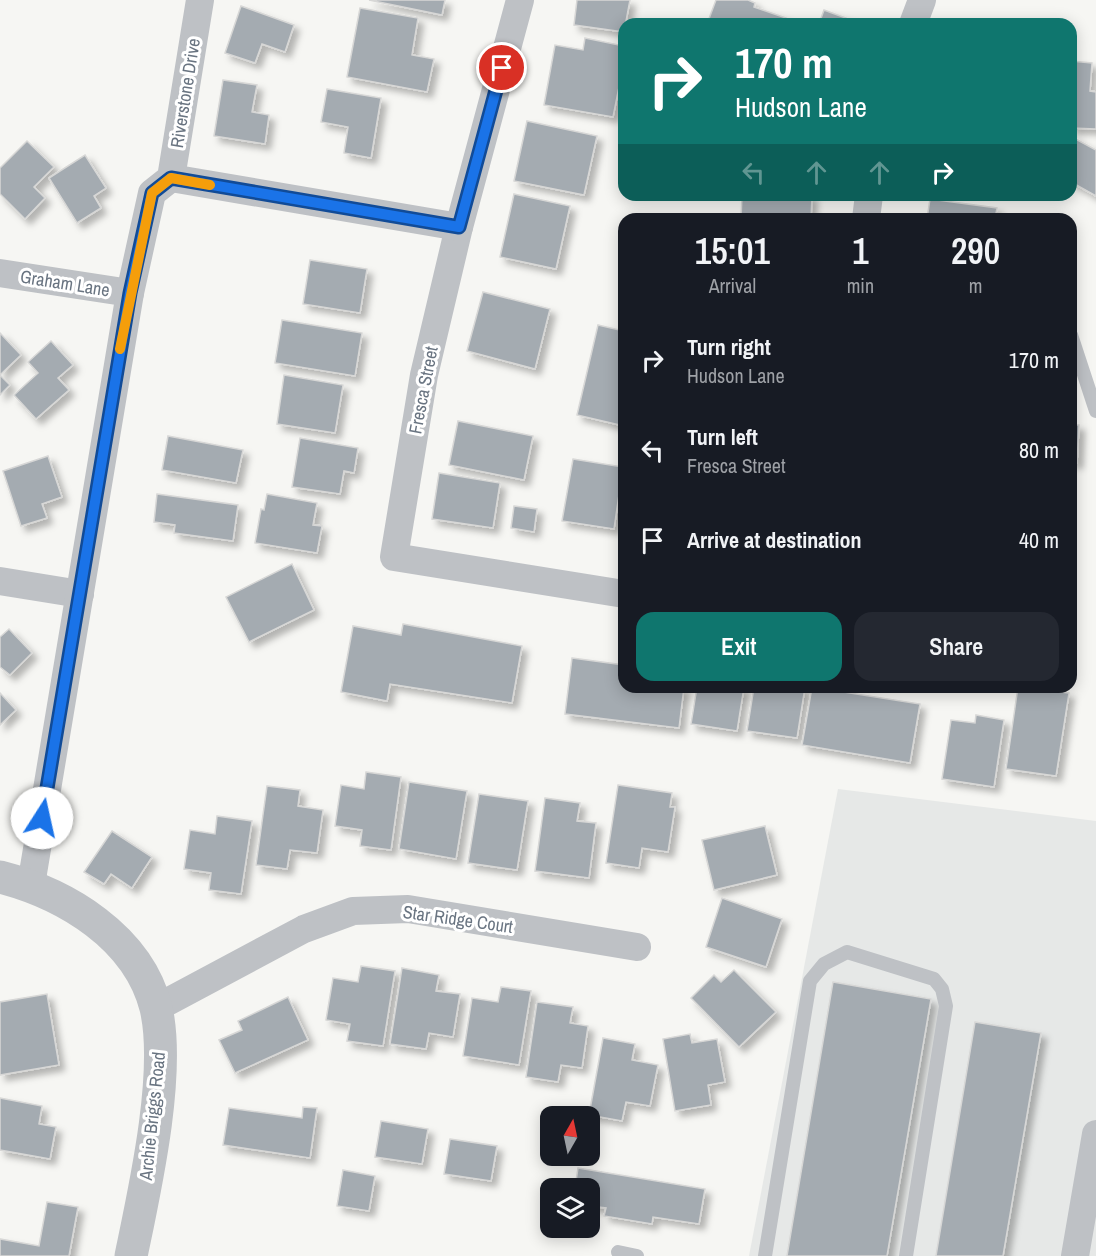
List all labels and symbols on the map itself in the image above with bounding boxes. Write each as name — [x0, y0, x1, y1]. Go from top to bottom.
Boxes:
street label: Riverstone Drive — [164, 36, 206, 150]
pin — [476, 42, 527, 93]
street label: Graham Lane — [18, 264, 112, 302]
street label: Fresca Street — [402, 344, 444, 436]
position arrow — [10, 786, 74, 850]
street label: Star Ridge Court — [401, 899, 515, 939]
street label: Archie Briggs Road — [133, 1051, 171, 1182]
north arrow — [540, 1106, 600, 1166]

